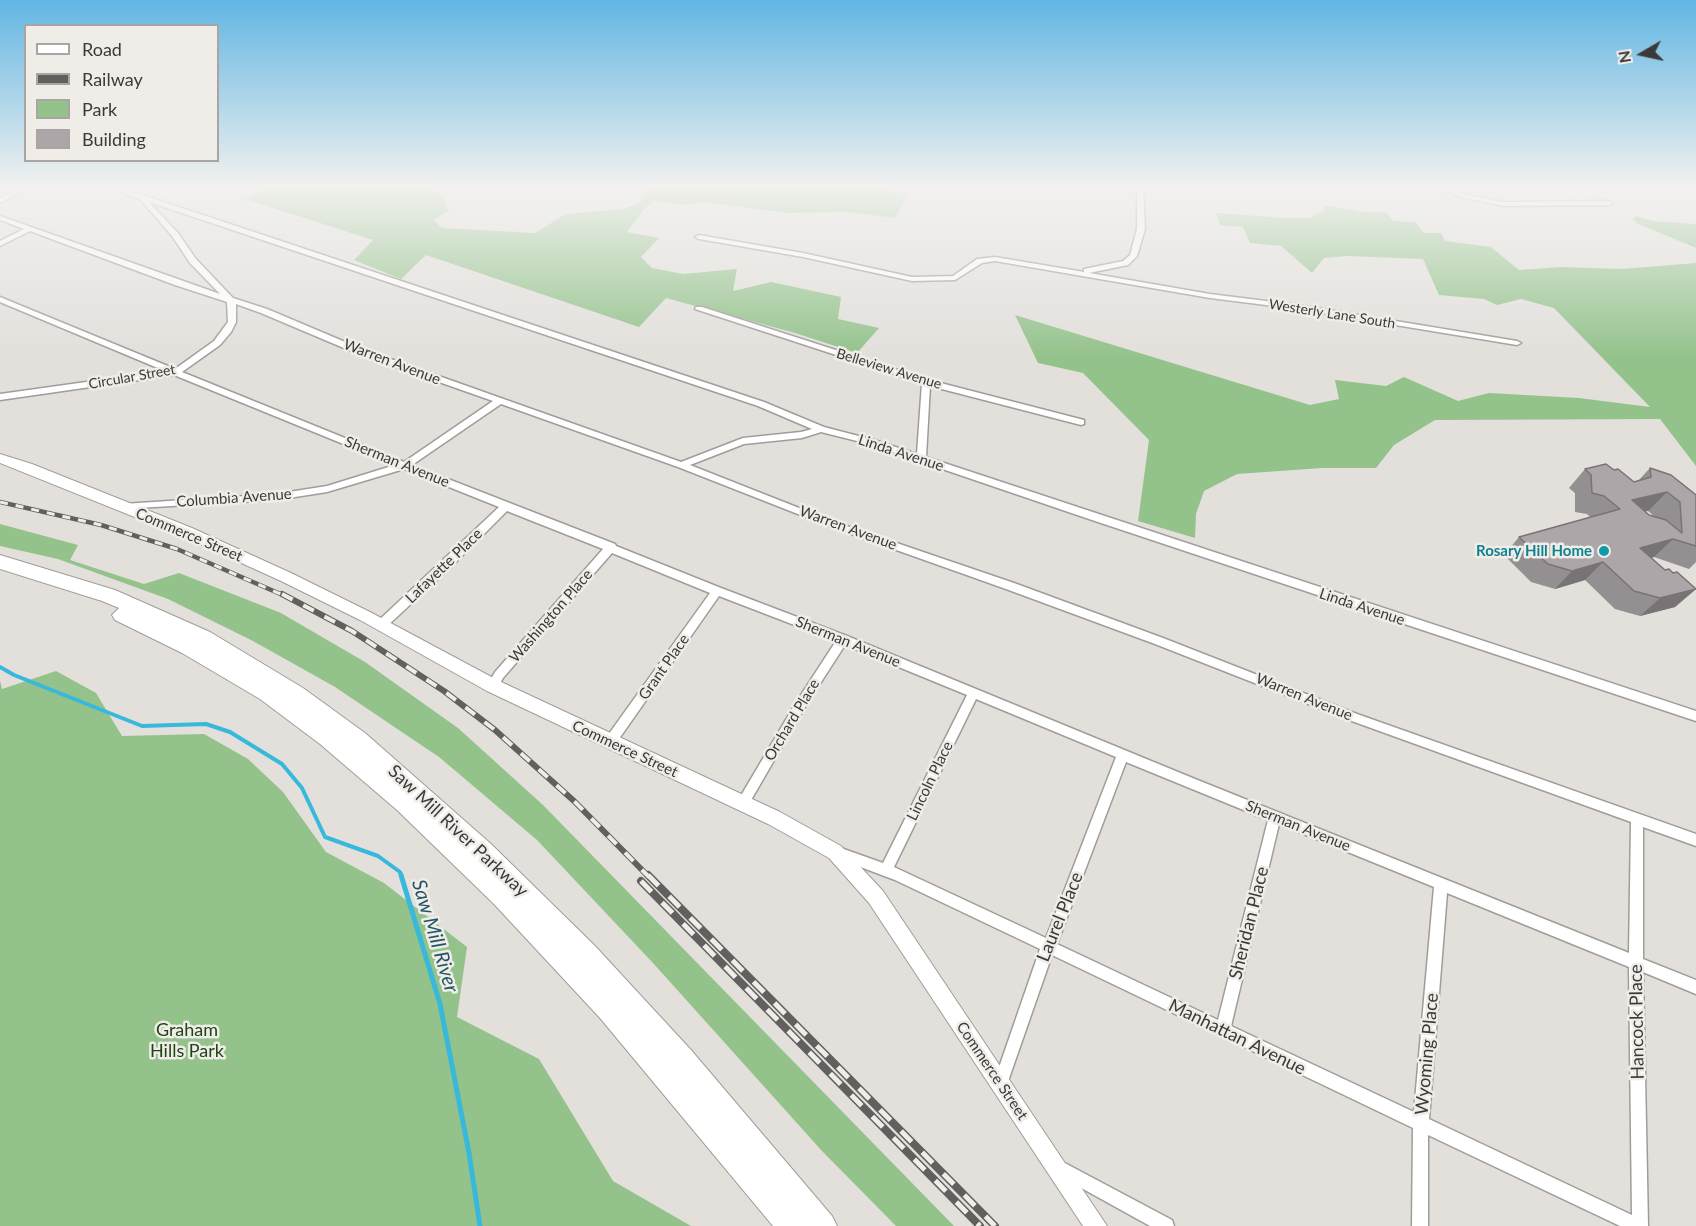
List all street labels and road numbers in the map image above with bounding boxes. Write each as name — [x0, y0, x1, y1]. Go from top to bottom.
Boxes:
street label: Westerly Lane South — [1268, 296, 1396, 332]
street label: Warren Avenue — [341, 335, 443, 389]
street label: Belleview Avenue — [834, 345, 944, 393]
street label: Circular Street — [87, 361, 177, 393]
street label: Linda Avenue — [856, 431, 946, 475]
street label: Sherman Avenue — [342, 433, 452, 491]
street label: Columbia Avenue — [176, 485, 292, 511]
street label: Warren Avenue — [797, 502, 899, 554]
street label: Commerce Street — [133, 504, 245, 566]
street label: Lafayette Place — [402, 525, 486, 607]
street label: Washington Place — [506, 566, 596, 666]
street label: Linda Avenue — [1317, 585, 1407, 629]
street label: Sherman Avenue — [793, 613, 903, 671]
street label: Grant Place — [635, 631, 693, 703]
street label: Warren Avenue — [1253, 669, 1355, 725]
street label: Orchard Place — [761, 676, 823, 764]
street label: Commerce Street — [569, 717, 681, 781]
street label: Lincoln Place — [903, 738, 957, 824]
street label: Saw Mill River Parkway — [383, 760, 533, 902]
street label: Sherman Avenue — [1243, 797, 1353, 855]
street label: Sheridan Place — [1225, 864, 1273, 982]
street label: Laurel Place — [1032, 869, 1088, 965]
street label: Hancock Place — [1625, 964, 1649, 1080]
street label: Wyoming Place — [1411, 992, 1443, 1116]
street label: Manhattan Avenue — [1165, 994, 1309, 1080]
street label: Commerce Street — [953, 1019, 1031, 1123]

